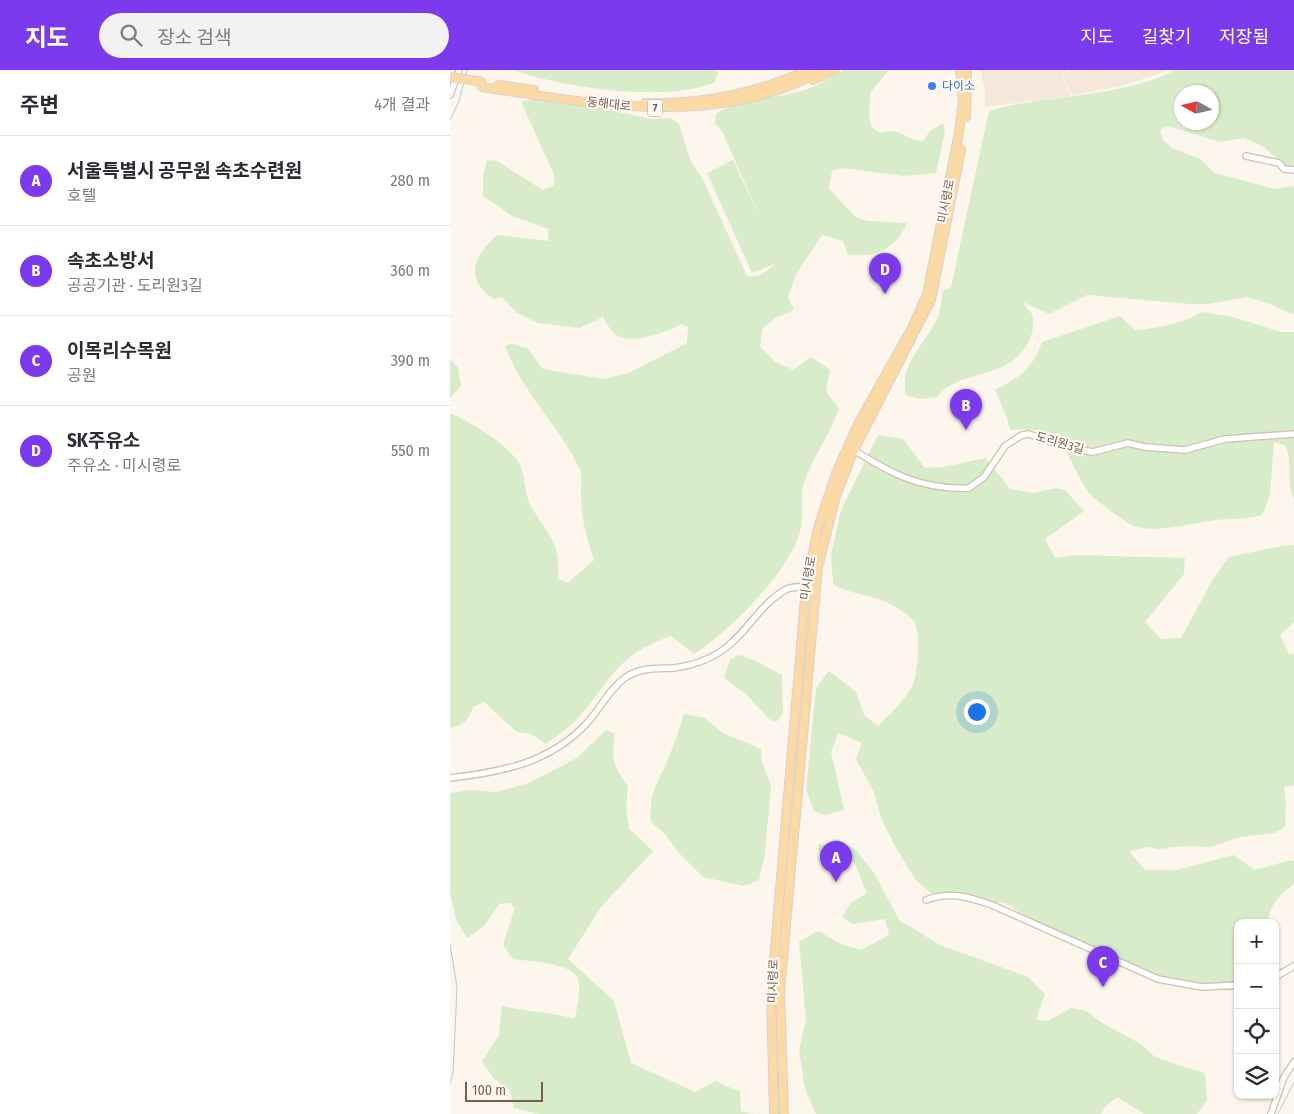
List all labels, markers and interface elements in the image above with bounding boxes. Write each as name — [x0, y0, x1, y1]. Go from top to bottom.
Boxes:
search box — [99, 13, 449, 58]
icon: search — [117, 21, 145, 49]
text: 지도 — [25, 24, 69, 52]
text: 장소 검색 — [157, 26, 232, 49]
text: 지도 — [1081, 26, 1114, 48]
text: 길찾기 — [1142, 26, 1191, 48]
text: 저장됨 — [1219, 26, 1269, 48]
place label: 다이소 — [942, 79, 975, 93]
marker: 다이소 — [926, 80, 938, 92]
north arrow — [1174, 85, 1219, 130]
text: 주변 — [20, 92, 59, 118]
text: 4개 결과 — [374, 95, 430, 114]
street label: 동해대로 — [586, 95, 632, 113]
road number: 7 — [648, 99, 662, 116]
text: 서울특별시 공무원 속초수련원 — [67, 159, 302, 182]
text: A — [32, 171, 40, 190]
text: 280 m — [391, 171, 430, 190]
street label: 미시령로 — [935, 178, 957, 224]
text: 호텔 — [67, 186, 96, 205]
text: 속초소방서 — [67, 249, 154, 272]
pin: D — [869, 253, 901, 294]
text: B — [32, 261, 40, 280]
text: 360 m — [390, 261, 430, 280]
text: 공공기관 · 도리원3길 — [67, 276, 203, 295]
text: 이목리수목원 — [67, 339, 172, 362]
text: C — [32, 351, 40, 370]
text: 390 m — [391, 351, 430, 370]
text: 공원 — [67, 366, 96, 385]
pin: B — [950, 389, 982, 430]
text: SK주유소 — [67, 429, 140, 452]
street label: 도리원3길 — [1034, 429, 1086, 457]
text: D — [31, 441, 41, 460]
text: 550 m — [391, 441, 430, 460]
text: 주유소 · 미시령로 — [67, 456, 181, 475]
street label: 미시령로 — [798, 555, 818, 601]
your location — [964, 699, 990, 725]
pin: A — [820, 841, 852, 882]
map controls — [1234, 919, 1279, 1099]
button: + — [1234, 919, 1279, 964]
pin: C — [1087, 946, 1119, 987]
street label: 미시령로 — [765, 959, 781, 1003]
button: − — [1234, 964, 1279, 1009]
button: locate — [1234, 1009, 1279, 1054]
button: layers — [1234, 1054, 1279, 1099]
scale bar — [465, 1079, 542, 1102]
text: 100 m — [472, 1082, 506, 1099]

